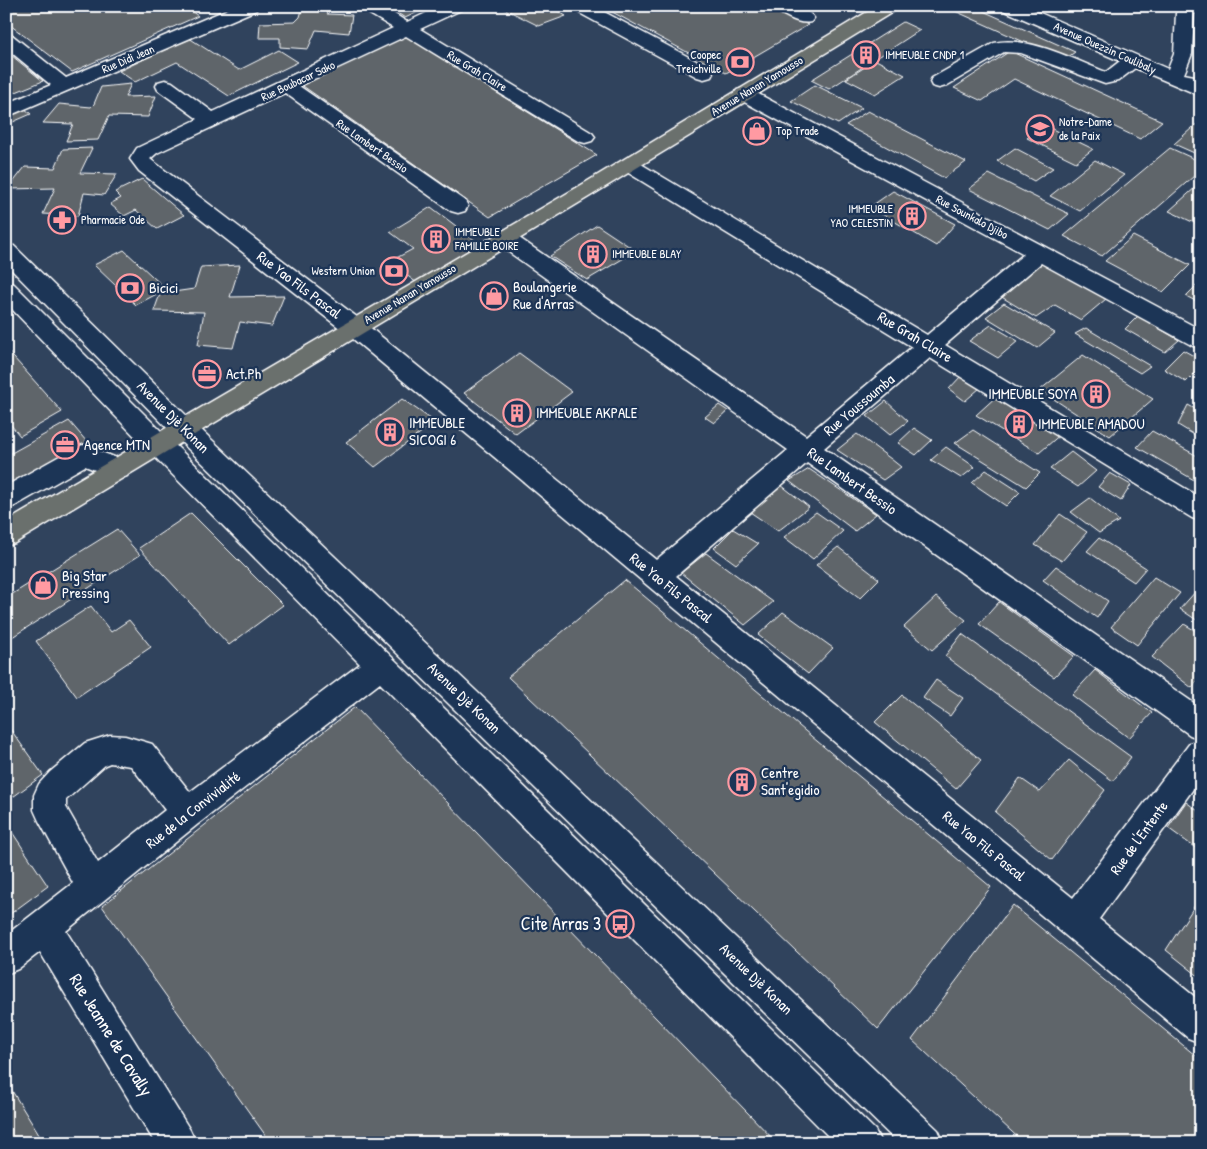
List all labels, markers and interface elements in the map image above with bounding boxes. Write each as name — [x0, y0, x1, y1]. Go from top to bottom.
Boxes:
street label: Avenue Ouezzin Coulibaly — [1051, 17, 1159, 78]
street label: Rue Didi Jean — [99, 40, 157, 77]
building icon: IMMEUBLE CNDP 1 — [851, 40, 881, 70]
street label: Rue Grah Claire — [444, 46, 511, 95]
place label: Coopec Treichville — [676, 46, 721, 77]
place label: IMMEUBLE CNDP 1 — [885, 46, 964, 63]
bank icon: Coopec Treichville — [725, 47, 755, 77]
street label: Avenue Nanan Yamousso — [708, 51, 806, 120]
street label: Rue Boubacar Sako — [258, 56, 338, 105]
place label: Notre-Dame de la Paix — [1059, 113, 1112, 144]
school or university icon: Notre-Dame de la Paix — [1025, 114, 1055, 144]
street label: Rue Lambert Bessio — [333, 115, 412, 177]
shop icon: Top Trade — [742, 116, 772, 146]
place label: Top Trade — [776, 122, 819, 139]
street label: Rue Sounkalo Djibo — [933, 190, 1012, 243]
place label: IMMEUBLE YAO CELESTIN — [830, 200, 894, 231]
building icon: IMMEUBLE YAO CELESTIN — [897, 201, 927, 231]
pharmacy icon: Pharmacie Ode — [47, 205, 77, 235]
place label: Pharmacie Ode — [81, 211, 145, 228]
place label: IMMEUBLE FAMILLE BOIRE — [454, 223, 519, 254]
building icon: IMMEUBLE FAMILLE BOIRE — [421, 224, 451, 254]
building icon: IMMEUBLE BLAY — [578, 239, 608, 269]
place label: IMMEUBLE BLAY — [612, 245, 682, 262]
street label: Rue Yao Fils Pascal — [253, 246, 346, 323]
bank icon: Western Union — [379, 256, 409, 286]
street label: Avenue Nanan Yamousso — [361, 259, 459, 328]
place label: Western Union — [312, 262, 375, 279]
bank icon: Bicici — [115, 273, 145, 303]
place label: Boulangerie Rue d'Arras — [513, 276, 577, 314]
place label: Bicici — [149, 277, 178, 298]
shop icon: Boulangerie Rue d'Arras — [479, 281, 509, 311]
street label: Rue Grah Claire — [874, 306, 957, 367]
office icon: Act.Ph — [192, 359, 222, 389]
place label: Act.Ph — [226, 363, 261, 384]
street label: Rue Youssoumba — [819, 369, 899, 441]
street label: Avenue Djè Konan — [132, 376, 214, 458]
building icon: IMMEUBLE SOYA — [1081, 379, 1111, 409]
place label: IMMEUBLE SOYA — [988, 383, 1078, 404]
building icon: IMMEUBLE AKPALE — [502, 398, 532, 428]
place label: IMMEUBLE AKPALE — [536, 402, 638, 423]
building icon: IMMEUBLE AMADOU — [1004, 409, 1034, 439]
place label: IMMEUBLE SICOGI 6 — [409, 412, 465, 450]
place label: IMMEUBLE AMADOU — [1038, 413, 1145, 434]
building icon: IMMEUBLE SICOGI 6 — [375, 417, 405, 447]
office icon: Agence MTN — [50, 430, 80, 460]
place label: Agence MTN — [84, 434, 150, 455]
street label: Rue Lambert Bessio — [803, 442, 901, 519]
street label: Rue Yao Fils Pascal — [625, 548, 717, 628]
place label: Big Star Pressing — [62, 565, 110, 603]
shop icon: Big Star Pressing — [28, 570, 58, 600]
street label: Avenue Djè Konan — [423, 657, 506, 738]
place label: Centre Sant'egidio — [761, 762, 819, 800]
street label: Rue de la Convivialité — [141, 766, 244, 853]
building icon: Centre Sant'egidio — [727, 767, 757, 797]
street label: Rue de l'Entente — [1105, 797, 1172, 879]
street label: Rue Yao Fils Pascal — [938, 806, 1030, 886]
bus stop icon: Cite Arras 3 — [605, 909, 635, 939]
place label: Cite Arras 3 — [521, 911, 601, 936]
street label: Avenue Djè Konan — [715, 938, 798, 1019]
street label: Rue Jeanne de Cavally — [64, 969, 159, 1101]

